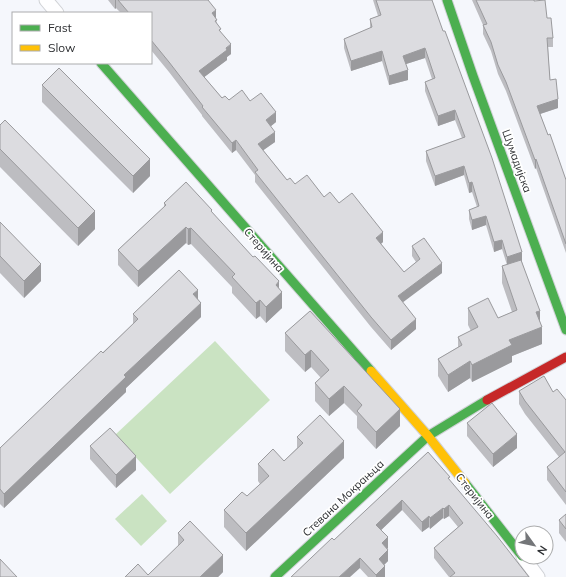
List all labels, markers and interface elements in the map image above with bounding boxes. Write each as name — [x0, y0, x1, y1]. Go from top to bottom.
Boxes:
legend — [12, 12, 152, 64]
text: Fast — [48, 20, 72, 35]
text: Slow — [48, 40, 76, 55]
street label: Шумадијска — [499, 128, 535, 194]
street label: Стеријина — [241, 225, 287, 275]
street label: Стевана Мокрањца — [299, 457, 387, 539]
street label: Стеријина — [453, 470, 497, 522]
north arrow — [514, 525, 554, 565]
text: N — [534, 543, 551, 558]

